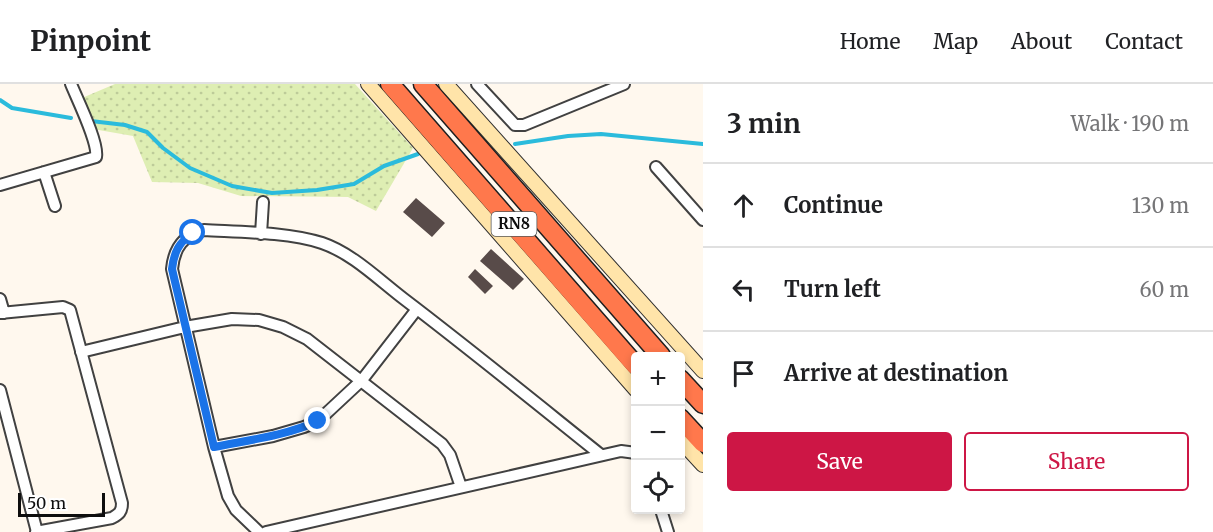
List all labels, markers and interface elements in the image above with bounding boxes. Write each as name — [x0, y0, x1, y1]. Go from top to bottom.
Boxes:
text: Pinpoint — [30, 23, 151, 59]
text: Home — [840, 28, 900, 55]
text: Map — [933, 28, 978, 55]
text: About — [1011, 28, 1072, 55]
text: Contact — [1105, 28, 1183, 55]
text: 3 min — [727, 107, 801, 140]
text: Walk · 190 m — [1071, 111, 1189, 136]
icon: ahead — [727, 189, 760, 222]
text: Continue — [784, 191, 883, 219]
text: 130 m — [1132, 193, 1189, 218]
road number: RN8 — [492, 212, 536, 236]
route start — [179, 219, 205, 245]
icon: left — [727, 273, 760, 306]
text: Turn left — [784, 275, 881, 303]
text: 60 m — [1139, 277, 1189, 302]
map controls — [631, 352, 685, 514]
button: + — [631, 352, 685, 406]
icon: arrive — [727, 357, 760, 390]
text: Arrive at destination — [784, 359, 1008, 387]
button: − — [631, 406, 685, 460]
route end — [304, 407, 330, 433]
button: Save — [727, 432, 952, 491]
button: Share — [964, 432, 1189, 491]
button: locate — [631, 460, 685, 514]
scale bar — [18, 490, 105, 518]
text: 50 m — [27, 493, 66, 513]

